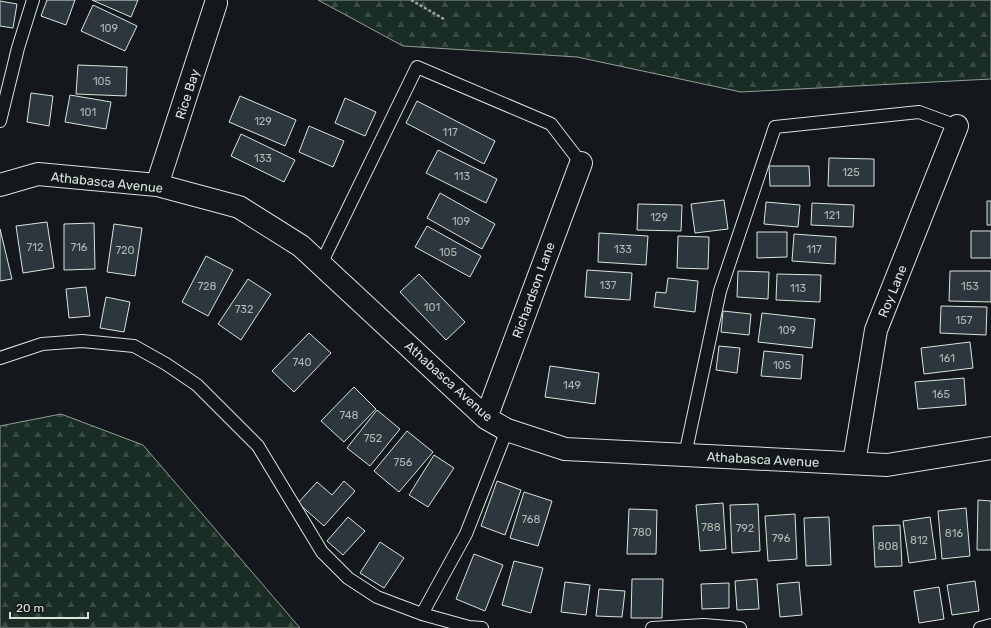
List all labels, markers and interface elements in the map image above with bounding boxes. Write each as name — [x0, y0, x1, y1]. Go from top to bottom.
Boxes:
house number: 109 — [100, 22, 118, 35]
street label: Rice Bay — [172, 67, 203, 121]
house number: 105 — [93, 75, 112, 88]
house number: 101 — [80, 106, 96, 119]
house number: 129 — [254, 115, 272, 128]
house number: 117 — [442, 126, 458, 139]
house number: 133 — [254, 152, 272, 165]
house number: 125 — [842, 166, 860, 179]
street label: Athabasca Avenue — [50, 169, 164, 196]
house number: 113 — [454, 170, 470, 183]
house number: 121 — [824, 209, 840, 222]
house number: 129 — [650, 211, 668, 224]
house number: 109 — [452, 215, 470, 228]
street label: Richardson Lane — [509, 240, 558, 340]
house number: 712 — [27, 241, 43, 254]
house number: 716 — [71, 241, 88, 254]
house number: 133 — [614, 243, 632, 256]
house number: 117 — [806, 243, 822, 256]
house number: 720 — [115, 244, 135, 257]
house number: 105 — [439, 246, 458, 259]
street label: Roy Lane — [875, 263, 910, 320]
house number: 137 — [600, 279, 617, 292]
house number: 728 — [197, 280, 217, 293]
house number: 153 — [961, 280, 979, 293]
house number: 113 — [790, 282, 806, 295]
house number: 101 — [424, 301, 440, 314]
house number: 732 — [235, 303, 253, 316]
house number: 157 — [956, 314, 973, 327]
house number: 109 — [778, 324, 796, 337]
street label: Athabasca Avenue — [402, 338, 496, 425]
house number: 161 — [939, 352, 955, 365]
house number: 740 — [292, 356, 312, 369]
house number: 105 — [773, 359, 792, 372]
house number: 149 — [563, 379, 581, 392]
house number: 165 — [932, 388, 950, 401]
house number: 748 — [339, 409, 359, 422]
house number: 752 — [364, 432, 382, 445]
street label: Athabasca Avenue — [706, 449, 820, 470]
house number: 756 — [394, 456, 413, 469]
house number: 768 — [522, 513, 540, 526]
house number: 788 — [701, 521, 721, 534]
house number: 792 — [736, 522, 754, 535]
house number: 780 — [632, 526, 652, 539]
house number: 816 — [945, 527, 964, 540]
house number: 796 — [772, 532, 791, 545]
house number: 812 — [910, 534, 928, 547]
house number: 808 — [878, 540, 898, 553]
scale bar — [10, 594, 88, 620]
text: 20 m — [16, 601, 44, 615]

